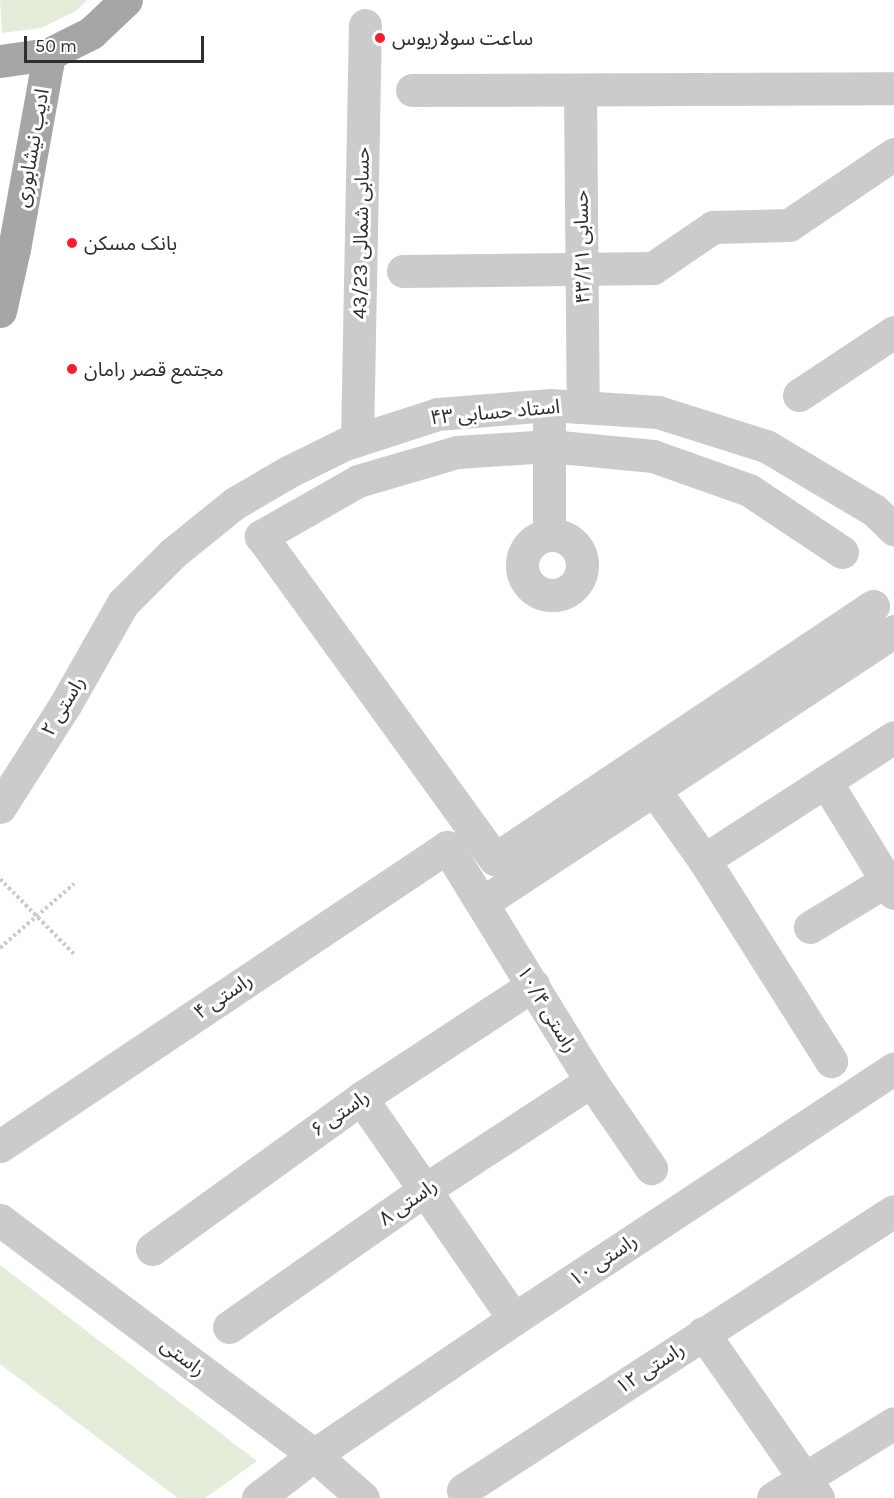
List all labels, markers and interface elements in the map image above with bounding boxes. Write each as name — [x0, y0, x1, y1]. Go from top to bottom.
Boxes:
scale bar — [27, 24, 207, 62]
place label: ساعت سولاریوس — [392, 26, 533, 50]
marker: ساعت سولاریوس — [373, 31, 387, 45]
text: 50 m — [35, 35, 77, 57]
street label: ادیب نیشابوری — [10, 87, 54, 209]
street label: حسابی شمالی 43/23 — [347, 147, 375, 319]
street label: حسابی ۴۳/۲۱ — [569, 190, 595, 304]
place label: بانک مسکن — [84, 231, 177, 255]
marker: بانک مسکن — [65, 236, 79, 250]
place label: مجتمع قصر رامان — [84, 357, 224, 381]
marker: مجتمع قصر رامان — [65, 362, 79, 376]
street label: استاد حسابی ۴۳ — [429, 394, 561, 430]
street label: راستی ۲ — [36, 672, 90, 740]
street label: راستی ۱۰/۴ — [512, 961, 582, 1057]
street label: راستی ۴ — [189, 968, 257, 1024]
street label: راستی ۶ — [306, 1084, 374, 1142]
street label: راستی ۸ — [374, 1173, 442, 1231]
street label: راستی ۱۰ — [564, 1228, 642, 1292]
street label: راستی — [156, 1333, 210, 1381]
street label: راستی ۱۲ — [611, 1337, 689, 1399]

